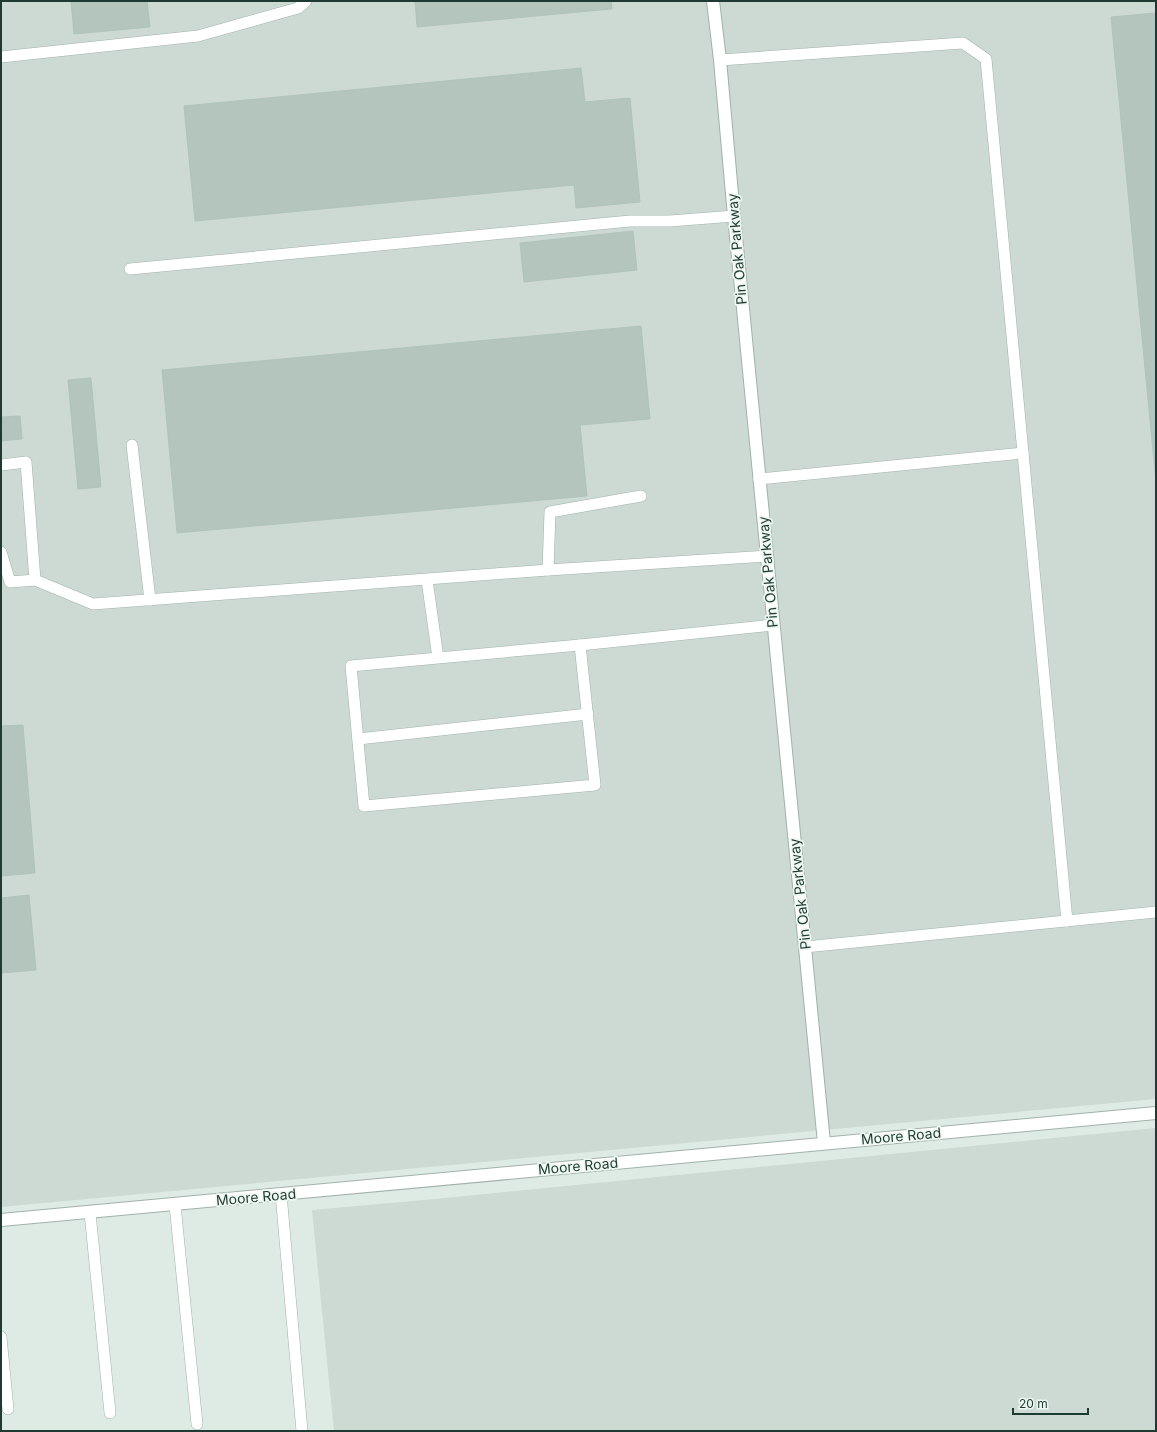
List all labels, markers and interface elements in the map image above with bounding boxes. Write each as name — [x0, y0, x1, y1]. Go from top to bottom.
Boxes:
street label: Pin Oak Parkway — [723, 193, 750, 305]
street label: Pin Oak Parkway — [754, 516, 781, 628]
street label: Pin Oak Parkway — [785, 837, 814, 950]
street label: Moore Road — [860, 1124, 942, 1147]
street label: Moore Road — [537, 1154, 619, 1177]
street label: Moore Road — [215, 1185, 297, 1208]
scale bar — [1013, 1390, 1088, 1416]
text: 20 m — [1019, 1396, 1048, 1411]

